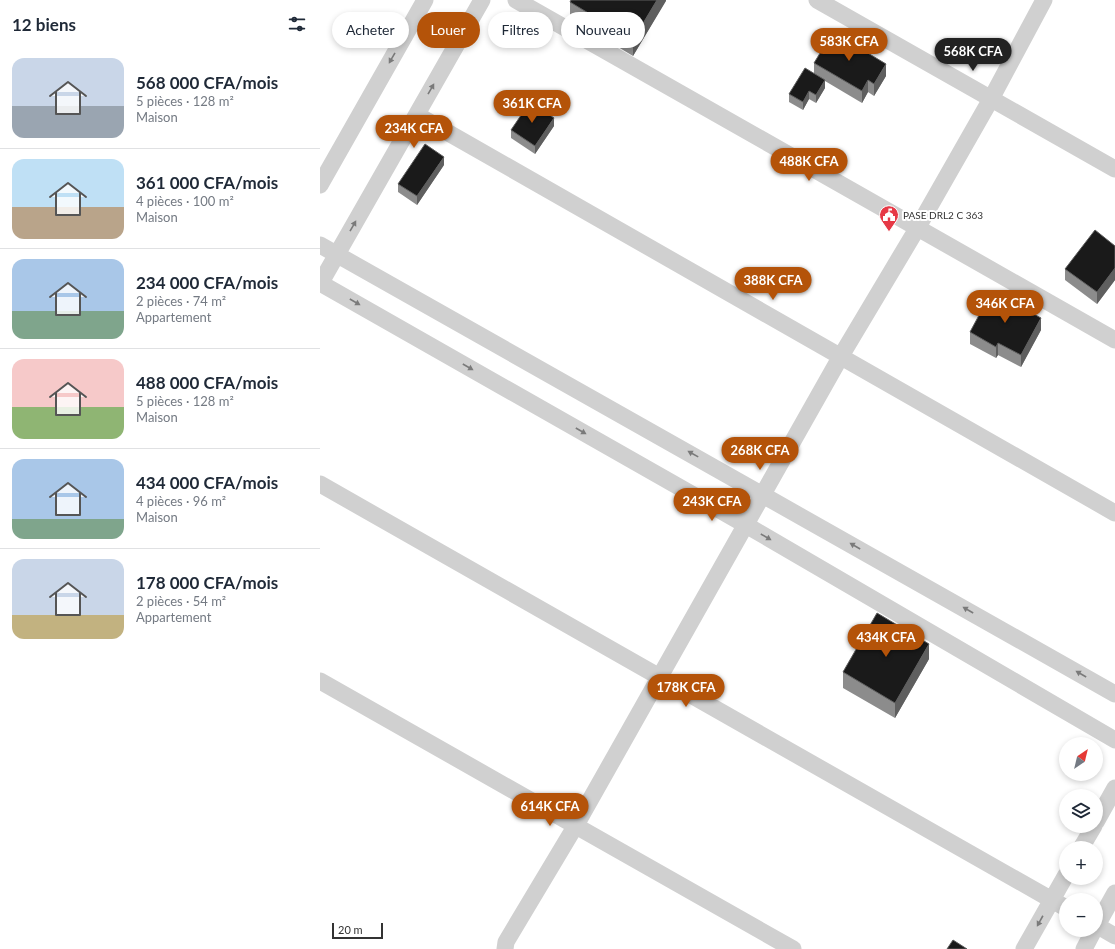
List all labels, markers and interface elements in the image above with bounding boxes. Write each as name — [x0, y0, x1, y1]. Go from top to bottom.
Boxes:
chip: Acheter — [332, 12, 409, 48]
chip: Louer — [417, 12, 480, 48]
chip: Filtres — [488, 12, 553, 48]
chip: Nouveau — [561, 12, 645, 48]
icon: filters — [286, 13, 308, 35]
text: 12 biens — [12, 14, 76, 35]
pin: 583K CFA — [808, 28, 890, 62]
text: 583K CFA — [820, 33, 878, 49]
pin: 568K CFA — [932, 38, 1014, 72]
text: 568K CFA — [944, 43, 1002, 59]
one-way arrow — [389, 52, 395, 64]
text: 568 000 CFA/mois — [136, 72, 278, 93]
icon: home — [44, 74, 92, 122]
one-way arrow — [428, 83, 435, 95]
pin: 361K CFA — [491, 90, 573, 124]
text: 5 pièces · 128 m² — [136, 93, 234, 109]
text: 361K CFA — [503, 95, 561, 111]
text: Maison — [136, 109, 178, 125]
pin: 234K CFA — [373, 115, 455, 149]
text: 234K CFA — [385, 120, 443, 136]
pin: 488K CFA — [768, 148, 850, 182]
text: 488K CFA — [780, 153, 838, 169]
text: 361 000 CFA/mois — [136, 172, 278, 193]
icon: home — [44, 175, 92, 223]
text: 4 pièces · 100 m² — [136, 193, 234, 209]
public building icon: PASE DRL2 C 363 — [878, 204, 900, 232]
text: Maison — [136, 209, 178, 225]
place label: PASE DRL2 C 363 — [903, 209, 983, 221]
one-way arrow — [350, 220, 357, 232]
pin: 388K CFA — [732, 267, 814, 301]
text: 234 000 CFA/mois — [136, 272, 278, 293]
text: 388K CFA — [744, 272, 802, 288]
icon: home — [44, 275, 92, 323]
pin: 346K CFA — [964, 290, 1046, 324]
text: 2 pièces · 74 m² — [136, 293, 226, 309]
text: 346K CFA — [976, 295, 1034, 311]
one-way arrow — [349, 299, 361, 306]
text: Appartement — [136, 309, 211, 325]
one-way arrow — [462, 363, 474, 370]
text: 488 000 CFA/mois — [136, 372, 278, 393]
icon: home — [44, 375, 92, 423]
text: 5 pièces · 128 m² — [136, 393, 234, 409]
text: Maison — [136, 409, 178, 425]
one-way arrow — [575, 427, 587, 434]
pin: 268K CFA — [719, 437, 801, 471]
text: 268K CFA — [731, 442, 789, 458]
one-way arrow — [687, 451, 699, 458]
text: 434 000 CFA/mois — [136, 472, 278, 493]
icon: home — [44, 475, 92, 523]
pin: 243K CFA — [671, 488, 753, 522]
text: 4 pièces · 96 m² — [136, 493, 226, 509]
text: 243K CFA — [683, 493, 741, 509]
text: Maison — [136, 509, 178, 525]
one-way arrow — [760, 534, 772, 541]
one-way arrow — [849, 542, 861, 549]
text: 178 000 CFA/mois — [136, 572, 278, 593]
icon: home — [44, 575, 92, 623]
text: 2 pièces · 54 m² — [136, 593, 226, 609]
one-way arrow — [962, 607, 974, 614]
text: Appartement — [136, 609, 211, 625]
pin: 434K CFA — [845, 624, 927, 658]
text: 434K CFA — [857, 629, 915, 645]
one-way arrow — [1075, 671, 1087, 678]
pin: 178K CFA — [645, 674, 727, 708]
text: 178K CFA — [657, 679, 715, 695]
north arrow — [1059, 737, 1103, 781]
map controls — [1059, 737, 1103, 937]
button: layers — [1059, 789, 1103, 833]
pin: 614K CFA — [509, 793, 591, 827]
text: 614K CFA — [521, 798, 579, 814]
button: + — [1059, 841, 1103, 885]
button: − — [1059, 893, 1103, 937]
one-way arrow — [1037, 915, 1043, 927]
scale bar — [332, 921, 383, 940]
text: 20 m — [338, 923, 363, 936]

